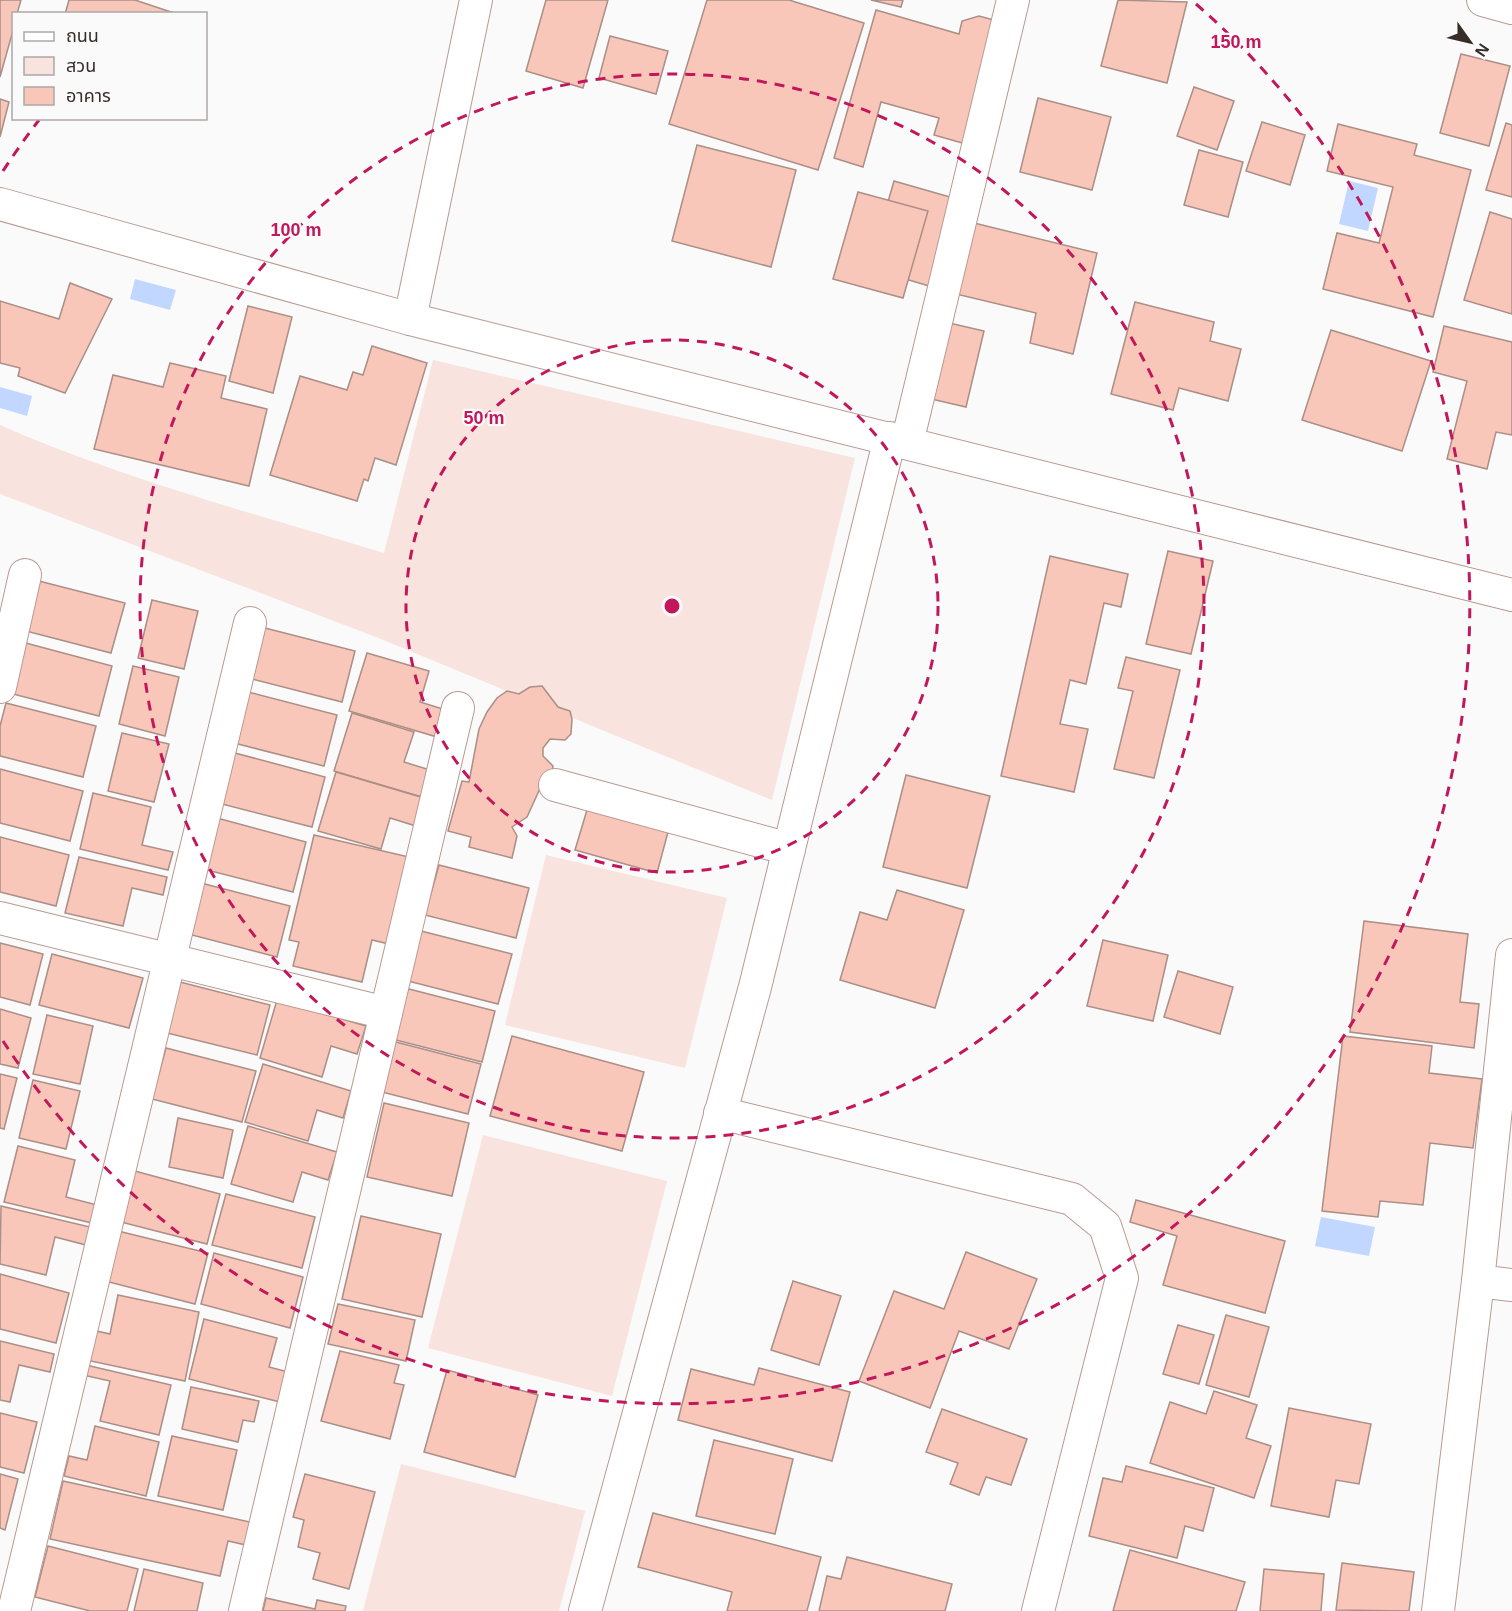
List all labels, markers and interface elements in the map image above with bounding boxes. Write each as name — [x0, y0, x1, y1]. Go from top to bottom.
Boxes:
legend — [12, 12, 207, 120]
north arrow — [1440, 12, 1500, 72]
text: ถนน — [66, 26, 99, 46]
text: 150 m — [1210, 32, 1262, 52]
text: N — [1472, 41, 1492, 60]
text: สวน — [66, 56, 96, 76]
text: อาคาร — [66, 86, 111, 106]
text: 100 m — [270, 220, 322, 240]
text: 50 m — [463, 408, 505, 428]
centre of rings — [662, 596, 682, 616]

